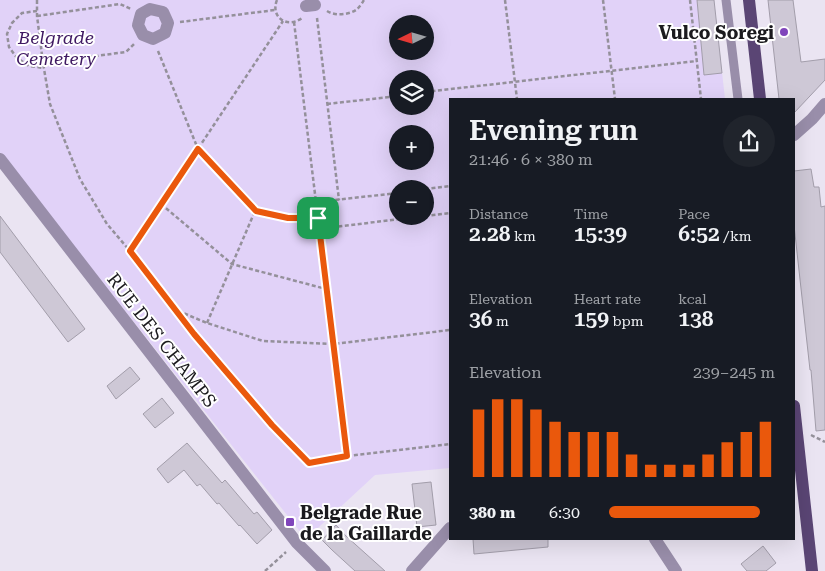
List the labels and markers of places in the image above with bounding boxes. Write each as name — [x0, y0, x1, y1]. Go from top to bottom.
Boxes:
place label: Vulco Soregi — [658, 22, 774, 43]
marker: Vulco Soregi — [778, 26, 790, 38]
pin — [297, 197, 339, 239]
place label: Belgrade Rue de la Gaillarde — [300, 502, 432, 544]
marker: Belgrade Rue de la Gaillarde — [284, 516, 296, 528]

